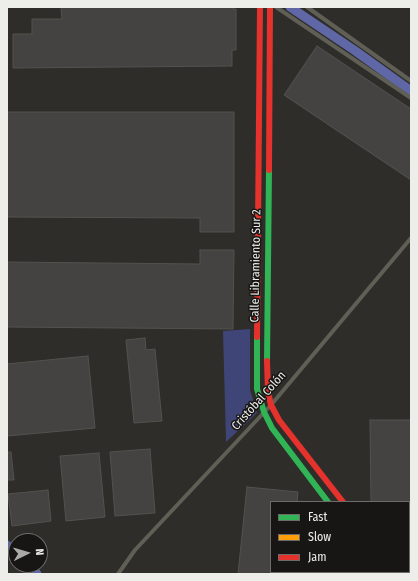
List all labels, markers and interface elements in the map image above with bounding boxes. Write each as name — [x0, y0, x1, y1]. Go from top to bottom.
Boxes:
street label: Calle Libramiento Sur 2 — [248, 209, 264, 323]
street label: Cristóbal Colón — [229, 369, 289, 433]
legend — [270, 501, 410, 573]
text: Fast — [308, 510, 327, 524]
text: Slow — [308, 530, 331, 544]
north arrow — [8, 533, 48, 573]
text: N — [33, 548, 46, 556]
text: Jam — [308, 550, 326, 564]

